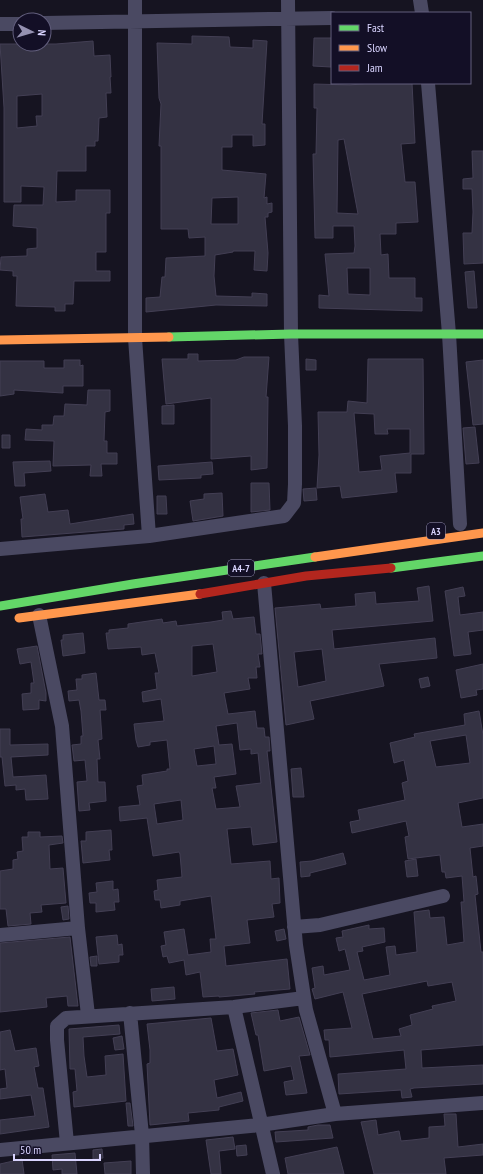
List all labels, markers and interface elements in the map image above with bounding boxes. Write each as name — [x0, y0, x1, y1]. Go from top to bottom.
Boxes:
north arrow — [12, 12, 52, 52]
legend — [331, 12, 471, 84]
text: Fast — [367, 20, 385, 35]
text: N — [35, 29, 49, 36]
text: Slow — [367, 40, 388, 55]
text: Jam — [366, 60, 383, 75]
road number: A3 — [427, 523, 445, 539]
road number: A4-7 — [228, 560, 254, 576]
scale bar — [14, 1136, 100, 1162]
text: 50 m — [20, 1142, 41, 1157]

